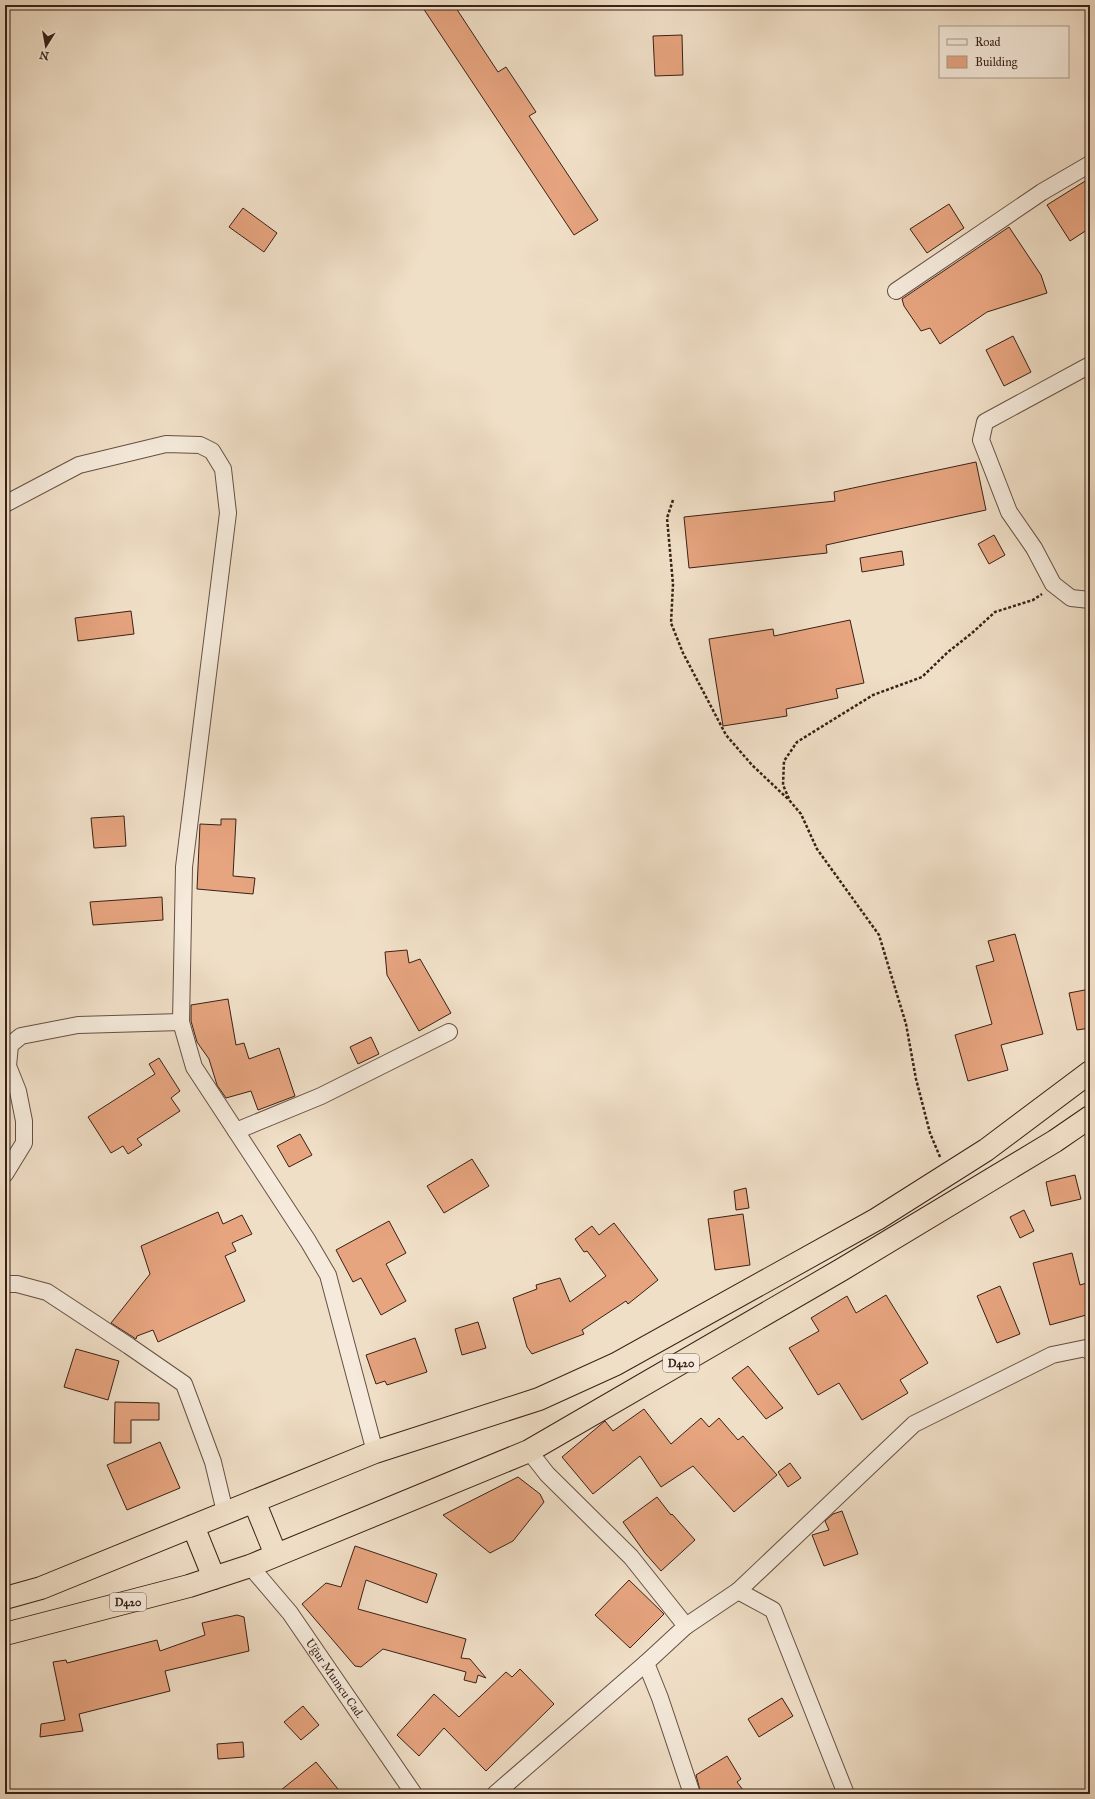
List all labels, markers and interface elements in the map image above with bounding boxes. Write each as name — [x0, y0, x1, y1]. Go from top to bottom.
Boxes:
north arrow — [26, 26, 66, 66]
legend — [939, 26, 1069, 78]
text: Road — [975, 35, 1001, 49]
text: N — [38, 48, 50, 63]
text: Building — [975, 55, 1018, 70]
road number: D420 — [663, 1354, 699, 1372]
road number: D420 — [110, 1593, 146, 1611]
street label: Uğur Mumcu Cad. — [303, 1636, 367, 1721]

